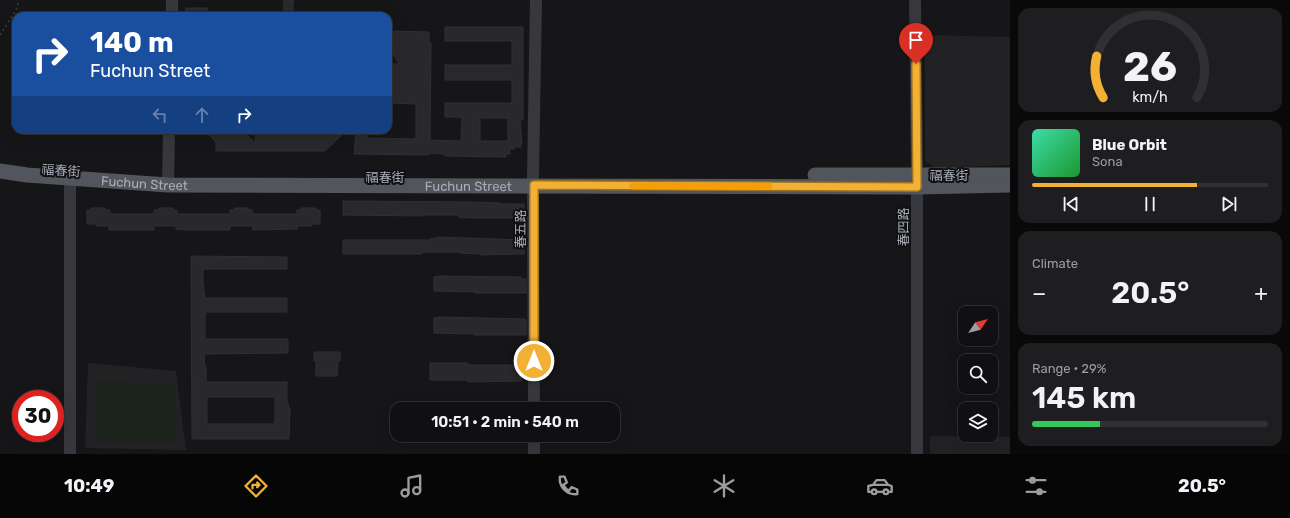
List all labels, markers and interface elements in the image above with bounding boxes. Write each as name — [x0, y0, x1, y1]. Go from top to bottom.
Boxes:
pin — [899, 23, 933, 64]
text: 140 m — [90, 26, 174, 59]
icon: right — [24, 28, 76, 80]
icon: arrive — [905, 29, 927, 51]
text: 26 — [1123, 42, 1177, 91]
text: Fuchun Street — [90, 60, 210, 82]
text: km/h — [1132, 89, 1168, 106]
icon: left — [149, 104, 171, 126]
icon: ahead — [191, 104, 213, 126]
icon: right — [233, 104, 255, 126]
text: Blue Orbit — [1092, 136, 1167, 154]
text: Sona — [1092, 154, 1123, 169]
street label: 福春街 — [41, 162, 81, 179]
street label: 福春街 — [929, 168, 969, 183]
street label: 福春街 — [365, 170, 405, 185]
street label: Fuchun Street — [100, 173, 188, 193]
street label: Fuchun Street — [425, 179, 512, 194]
icon: previous — [1060, 193, 1082, 215]
icon: pause — [1139, 193, 1161, 215]
icon: next — [1218, 193, 1240, 215]
street label: 春四路 — [896, 207, 911, 247]
street label: 春五路 — [513, 209, 528, 249]
text: Climate — [1032, 256, 1078, 271]
text: 20.5° — [1111, 275, 1189, 311]
text: − — [1032, 280, 1046, 307]
text: + — [1254, 280, 1268, 307]
north arrow — [958, 306, 998, 346]
map controls — [958, 306, 998, 442]
position arrow — [513, 340, 555, 382]
button: search — [958, 354, 998, 394]
text: Range · 29% — [1032, 361, 1107, 376]
text: 145 km — [1032, 380, 1136, 416]
speed limit sign: 30 — [12, 390, 64, 442]
button: layers — [958, 402, 998, 442]
text: 10:51 · 2 min · 540 m — [431, 413, 579, 431]
icon: directions — [242, 472, 270, 500]
icon: music — [398, 472, 426, 500]
icon: phone — [554, 472, 582, 500]
icon: climate — [710, 472, 738, 500]
icon: car — [866, 472, 894, 500]
icon: filters — [1022, 472, 1050, 500]
text: 10:49 — [64, 475, 114, 497]
text: 20.5° — [1178, 475, 1226, 497]

